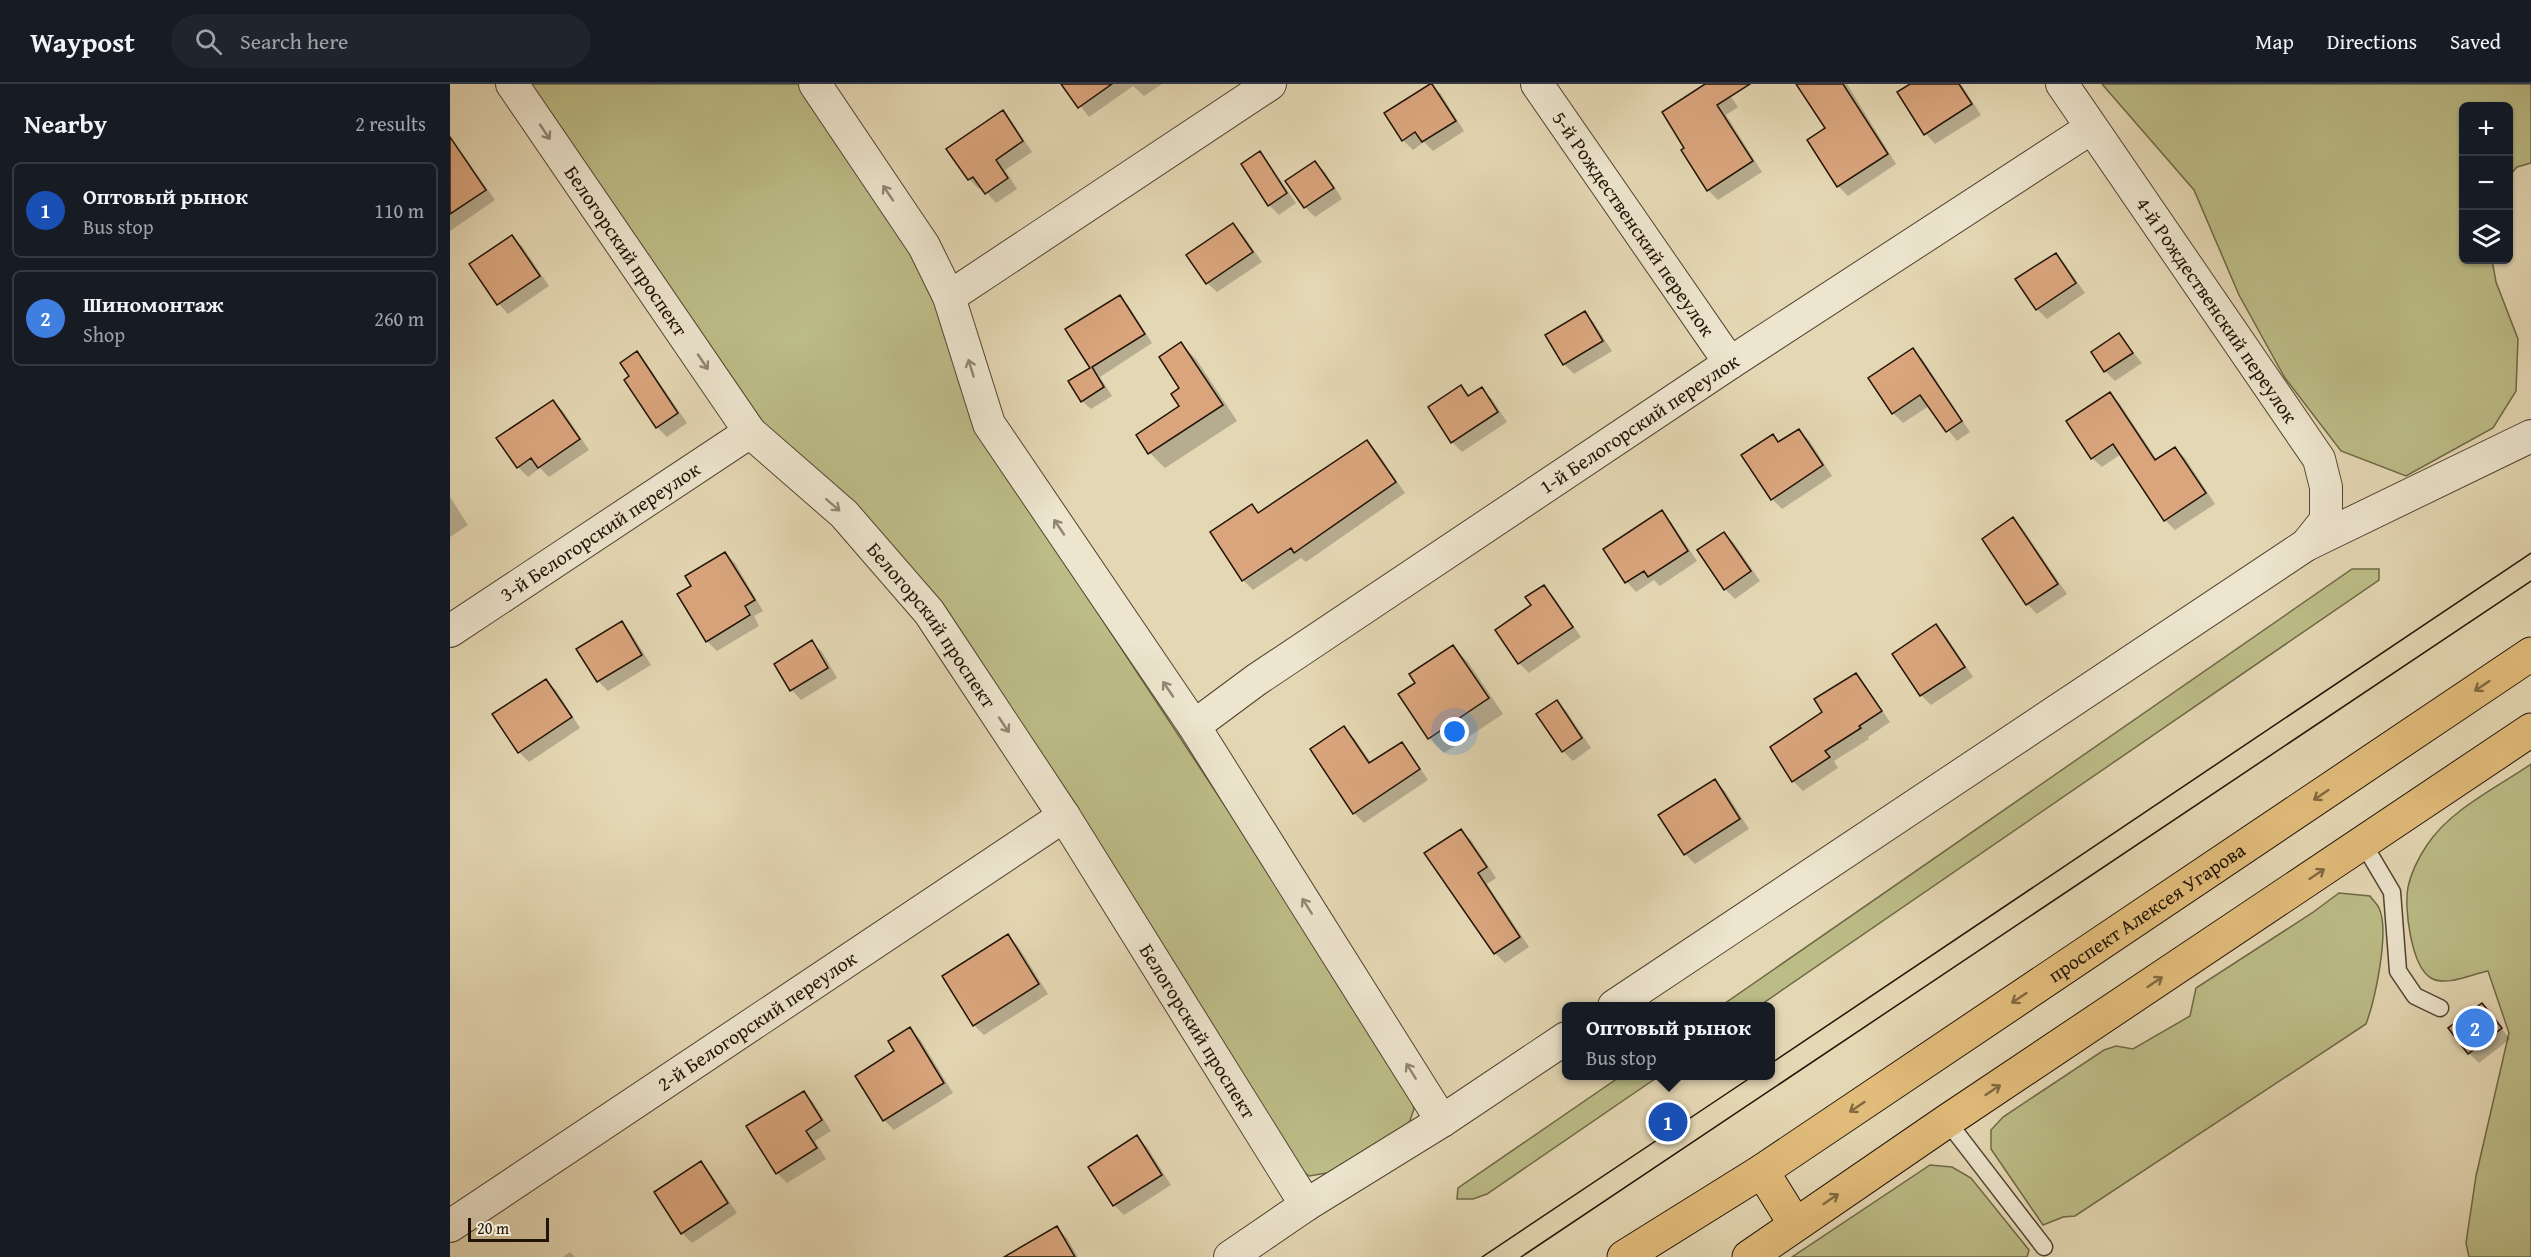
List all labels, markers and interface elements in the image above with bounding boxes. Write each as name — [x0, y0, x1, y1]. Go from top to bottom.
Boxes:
search box — [171, 14, 591, 68]
text: Waypost — [30, 21, 135, 62]
icon: search — [192, 25, 225, 58]
text: Search here — [240, 25, 348, 57]
text: Map — [2255, 26, 2294, 57]
text: Directions — [2327, 26, 2417, 57]
text: Saved — [2450, 26, 2501, 57]
map controls — [2459, 102, 2513, 264]
button: + — [2459, 102, 2513, 156]
text: Nearby — [24, 104, 107, 143]
street label: 5-й Рождественский переулок — [1546, 105, 1723, 343]
text: 2 results — [355, 109, 426, 138]
one-way arrow — [539, 124, 551, 140]
button: − — [2459, 156, 2513, 210]
street label: Белогорский проспект — [558, 159, 695, 342]
text: Оптовый рынок — [83, 180, 248, 212]
one-way arrow — [882, 185, 894, 201]
street label: 4-й Рождественский переулок — [2129, 191, 2305, 429]
text: 1 — [40, 196, 51, 225]
text: 110 m — [374, 196, 424, 225]
button: layers — [2459, 210, 2513, 264]
text: Bus stop — [83, 212, 154, 241]
text: Шиномонтаж — [83, 288, 223, 320]
text: 2 — [40, 304, 51, 333]
text: 260 m — [374, 304, 424, 333]
text: Shop — [83, 320, 125, 349]
street label: 1-й Белогорский переулок — [1533, 346, 1745, 501]
one-way arrow — [696, 354, 709, 371]
one-way arrow — [965, 359, 976, 378]
street label: 3-й Белогорский переулок — [494, 454, 706, 608]
one-way arrow — [825, 498, 840, 512]
one-way arrow — [1053, 520, 1065, 536]
street label: Белогорский проспект — [860, 535, 1004, 714]
one-way arrow — [2474, 680, 2491, 693]
one-way arrow — [1162, 681, 1174, 698]
one-way arrow — [998, 716, 1010, 733]
your location — [1440, 717, 1469, 746]
one-way arrow — [2313, 789, 2329, 801]
street label: проспект Алексея Угарова — [2042, 835, 2251, 989]
one-way arrow — [2308, 868, 2325, 880]
one-way arrow — [1301, 898, 1313, 915]
street label: Белогорский проспект — [1133, 938, 1264, 1124]
street label: 2-й Белогорский переулок — [651, 943, 863, 1098]
one-way arrow — [2146, 976, 2163, 988]
one-way arrow — [2012, 992, 2028, 1004]
popup — [1562, 1002, 1775, 1080]
pin: 2 — [2456, 1006, 2494, 1050]
text: Оптовый рынок — [1586, 1011, 1751, 1043]
text: Bus stop — [1586, 1043, 1657, 1072]
one-way arrow — [1405, 1063, 1417, 1080]
one-way arrow — [1984, 1084, 2000, 1096]
pin: 1 — [1648, 1100, 1688, 1144]
one-way arrow — [1849, 1100, 1866, 1113]
one-way arrow — [1822, 1193, 1839, 1205]
scale bar — [468, 1215, 549, 1242]
text: 20 m — [477, 1216, 509, 1240]

